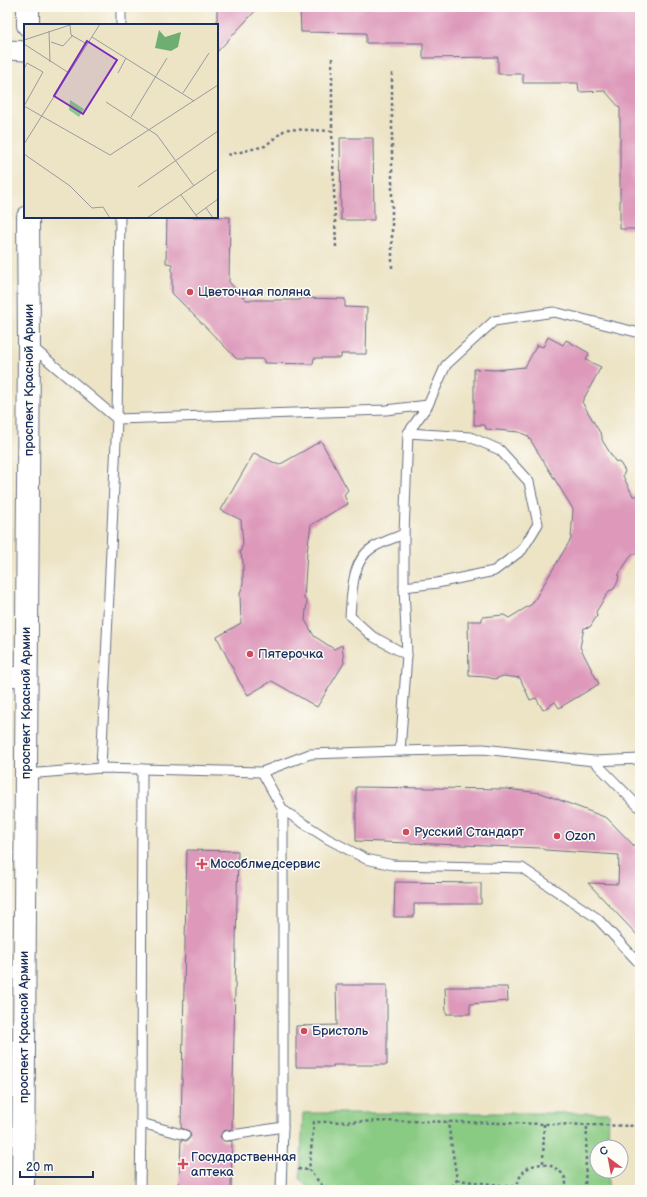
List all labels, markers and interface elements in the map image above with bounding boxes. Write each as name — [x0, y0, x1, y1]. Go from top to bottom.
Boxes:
inset map — [24, 24, 218, 218]
place label: Цветочная поляна — [198, 284, 311, 300]
marker: Цветочная поляна — [185, 287, 195, 297]
street label: проспект Красной Армии — [21, 304, 37, 456]
street label: проспект Красной Армии — [18, 627, 34, 779]
place label: Пятерочка — [258, 646, 324, 662]
marker: Пятерочка — [245, 649, 255, 659]
place label: Русский Стандарт — [414, 824, 524, 840]
marker: Русский Стандарт — [401, 827, 411, 837]
place label: Ozon — [565, 828, 595, 844]
marker: Ozon — [552, 831, 562, 841]
place label: Мособлмедсервис — [210, 856, 321, 872]
marker: Мособлмедсервис — [197, 859, 207, 869]
street label: проспект Красной Армии — [16, 951, 32, 1103]
place label: Бристоль — [312, 1023, 369, 1039]
marker: Бристоль — [299, 1026, 309, 1036]
north arrow — [589, 1139, 629, 1179]
text: С — [597, 1143, 611, 1158]
place label: Государственная аптека — [191, 1149, 296, 1180]
scale bar — [20, 1153, 93, 1179]
marker: Государственная аптека — [178, 1159, 188, 1169]
text: 20 m — [26, 1160, 53, 1175]

